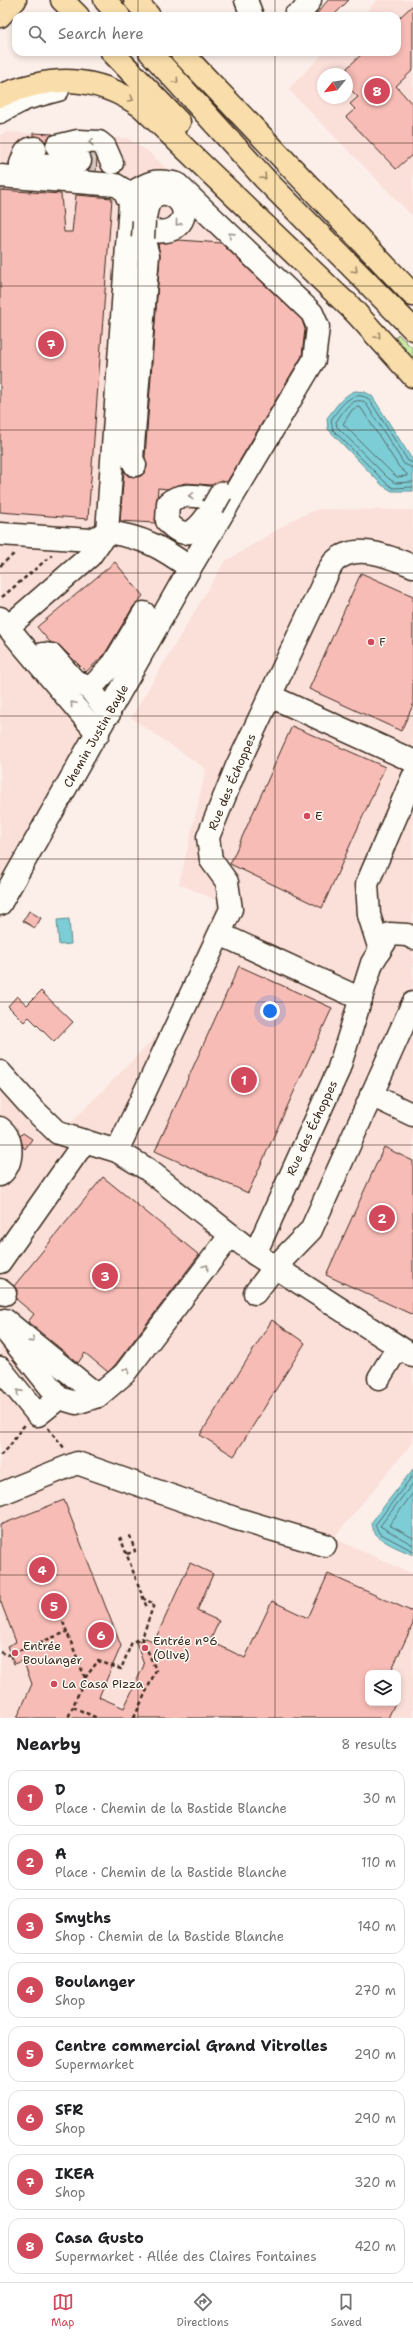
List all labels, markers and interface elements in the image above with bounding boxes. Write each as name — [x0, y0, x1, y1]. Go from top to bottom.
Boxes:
search box — [12, 12, 401, 56]
icon: search — [26, 23, 48, 45]
text: Search here — [58, 24, 144, 44]
north arrow — [317, 68, 353, 104]
pin: 8 — [364, 76, 390, 106]
one-way arrow — [171, 77, 178, 84]
one-way arrow — [127, 95, 134, 102]
one-way arrow — [88, 137, 94, 146]
one-way arrow — [259, 172, 266, 180]
one-way arrow — [176, 219, 183, 226]
one-way arrow — [228, 232, 236, 240]
one-way arrow — [350, 265, 358, 273]
pin: 7 — [38, 329, 64, 359]
one-way arrow — [373, 331, 381, 339]
one-way arrow — [188, 492, 194, 501]
place label: F — [379, 634, 386, 650]
marker: F — [366, 637, 376, 647]
street label: Chemin Justin Bayle — [60, 681, 132, 791]
one-way arrow — [70, 701, 77, 709]
street label: Rue des Échoppes — [204, 731, 260, 833]
place label: E — [315, 808, 323, 824]
marker: E — [302, 811, 312, 821]
your location — [260, 1001, 280, 1021]
pin: 1 — [231, 1065, 257, 1095]
street label: Rue des Échoppes — [283, 1078, 341, 1178]
pin: 2 — [369, 1203, 395, 1233]
pin: 3 — [92, 1261, 118, 1291]
one-way arrow — [201, 1264, 208, 1271]
one-way arrow — [27, 1335, 34, 1342]
one-way arrow — [122, 1367, 129, 1374]
one-way arrow — [17, 1389, 24, 1396]
pin: 4 — [29, 1555, 55, 1585]
pin: 5 — [41, 1591, 67, 1621]
pin: 6 — [88, 1620, 114, 1650]
place label: Entrée n°6 (Olive) — [153, 1633, 218, 1663]
place label: Entrée Boulanger — [23, 1638, 82, 1668]
marker: Entrée n°6 (Olive) — [140, 1643, 150, 1653]
marker: Entrée Boulanger — [10, 1648, 20, 1658]
map controls — [365, 1670, 401, 1706]
button: layers — [365, 1670, 401, 1706]
place label: La Casa Pizza — [62, 1676, 144, 1692]
marker: La Casa Pizza — [49, 1679, 59, 1689]
text: Nearby — [16, 1733, 81, 1755]
text: 8 results — [341, 1736, 397, 1753]
text: D — [55, 1780, 66, 1800]
text: 1 — [27, 1790, 33, 1807]
text: 30 m — [362, 1790, 396, 1807]
text: Place · Chemin de la Bastide Blanche — [55, 1800, 287, 1817]
text: A — [55, 1844, 67, 1864]
text: 2 — [25, 1854, 35, 1871]
text: 110 m — [361, 1854, 396, 1871]
text: Place · Chemin de la Bastide Blanche — [55, 1864, 287, 1881]
text: Smyths — [55, 1908, 111, 1928]
text: 3 — [25, 1918, 35, 1935]
text: 140 m — [357, 1918, 396, 1935]
text: Shop · Chemin de la Bastide Blanche — [55, 1928, 284, 1945]
text: Boulanger — [55, 1972, 135, 1992]
text: 4 — [25, 1982, 35, 1999]
text: 270 m — [354, 1982, 396, 1999]
text: Shop — [55, 1992, 85, 2009]
text: Centre commercial Grand Vitrolles — [55, 2036, 328, 2056]
text: 5 — [26, 2046, 34, 2063]
text: 290 m — [354, 2046, 396, 2063]
text: Supermarket — [55, 2056, 134, 2073]
text: SFR — [55, 2100, 83, 2120]
text: 6 — [25, 2110, 35, 2127]
text: 290 m — [354, 2110, 396, 2127]
text: Shop — [55, 2120, 85, 2137]
text: IKEA — [55, 2164, 94, 2184]
text: 7 — [25, 2174, 35, 2191]
text: 320 m — [354, 2174, 396, 2191]
text: Shop — [55, 2184, 85, 2201]
text: Casa Gusto — [55, 2228, 144, 2248]
text: 8 — [25, 2238, 35, 2255]
text: 420 m — [354, 2238, 396, 2255]
text: Supermarket · Allée des Claires Fontaines — [55, 2248, 317, 2265]
tab: Map — [51, 2291, 75, 2330]
tab: Directions — [176, 2291, 229, 2330]
tab: Saved — [331, 2291, 362, 2330]

